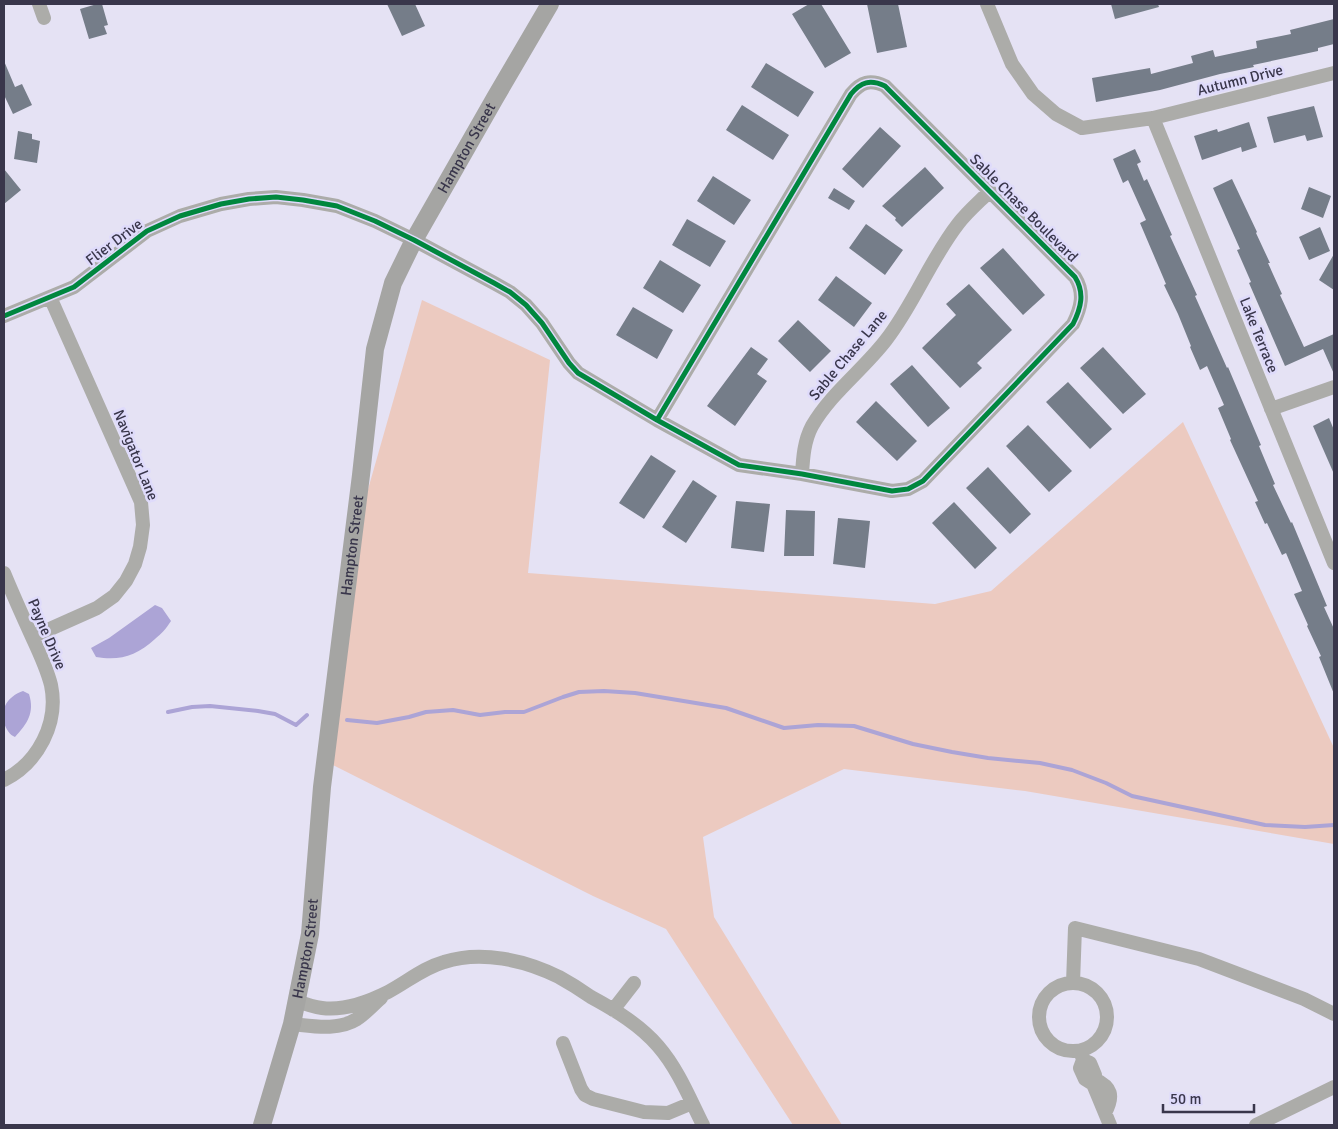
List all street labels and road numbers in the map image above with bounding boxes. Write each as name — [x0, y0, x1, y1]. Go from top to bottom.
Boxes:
street label: Autumn Drive — [1195, 61, 1285, 99]
street label: Hampton Street — [434, 100, 499, 196]
street label: Sable Chase Boulevard — [966, 150, 1082, 266]
street label: Flier Drive — [82, 215, 146, 269]
street label: Lake Terrace — [1236, 295, 1282, 375]
street label: Sable Chase Lane — [805, 306, 891, 404]
street label: Navigator Lane — [110, 407, 162, 503]
street label: Hampton Street — [337, 494, 367, 597]
street label: Payne Drive — [24, 596, 70, 672]
street label: Hampton Street — [288, 898, 322, 1000]

